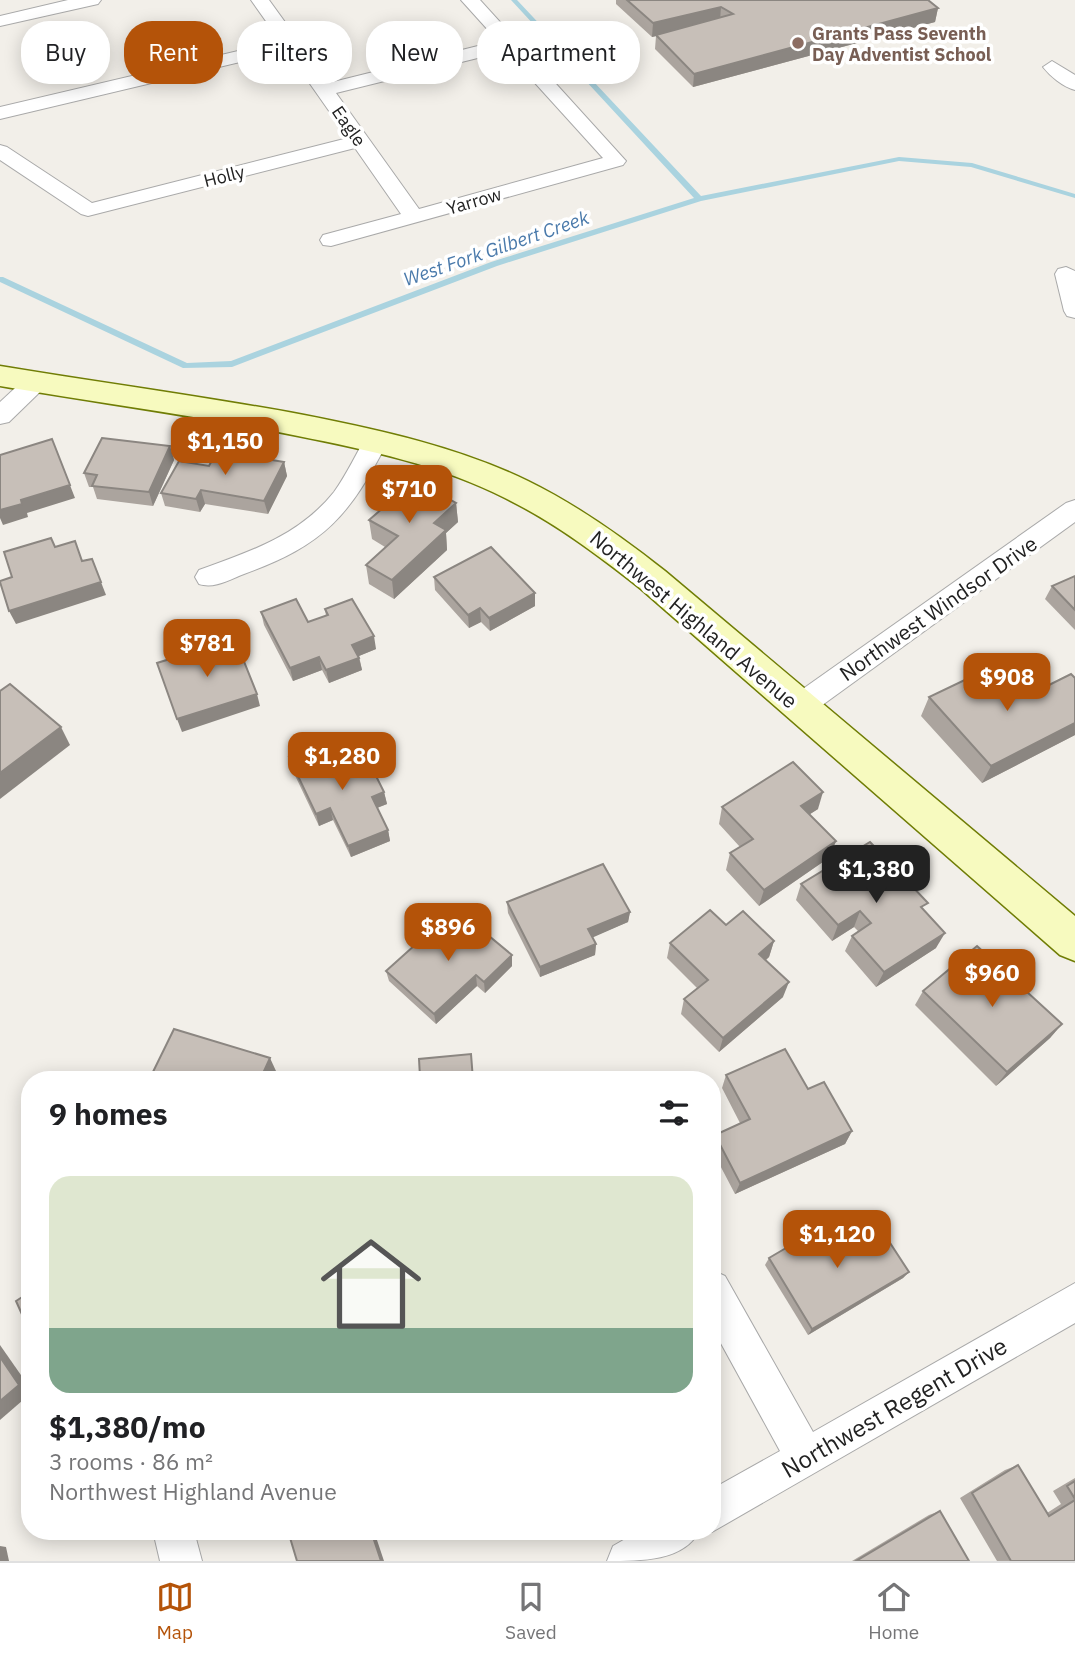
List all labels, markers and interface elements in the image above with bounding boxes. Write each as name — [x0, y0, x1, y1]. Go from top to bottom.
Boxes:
chip: Buy — [21, 21, 110, 84]
chip: Rent — [124, 21, 223, 84]
chip: Filters — [237, 21, 352, 84]
chip: New — [366, 21, 463, 84]
chip: Apartment — [477, 21, 640, 84]
place label: Grants Pass Seventh Day Adventist School — [812, 22, 992, 66]
marker: Grants Pass Seventh Day Adventist School — [790, 35, 806, 51]
street label: Eagle — [327, 101, 371, 151]
street label: Holly — [201, 160, 247, 192]
street label: Yarrow — [444, 182, 504, 220]
water label: West Fork Gilbert Creek — [400, 205, 593, 291]
pin: $1,150 — [168, 418, 282, 477]
text: $1,150 — [187, 425, 263, 455]
pin: $710 — [368, 466, 450, 525]
text: $710 — [381, 473, 437, 503]
street label: Northwest Highland Avenue — [584, 524, 804, 714]
street label: Northwest Windsor Drive — [834, 529, 1042, 687]
pin: $781 — [166, 620, 248, 679]
text: $781 — [179, 627, 235, 657]
pin: $908 — [966, 654, 1048, 713]
text: $908 — [979, 661, 1035, 691]
pin: $1,280 — [285, 732, 399, 792]
text: $1,280 — [304, 740, 380, 770]
pin: $1,380 — [819, 846, 933, 905]
text: $1,380 — [838, 853, 914, 883]
pin: $896 — [407, 904, 489, 963]
text: $896 — [420, 911, 476, 941]
pin: $960 — [951, 950, 1033, 1009]
text: $960 — [964, 957, 1020, 987]
text: 9 homes — [49, 1094, 168, 1133]
icon: filters — [655, 1094, 693, 1132]
pin: $1,120 — [780, 1210, 894, 1270]
text: $1,120 — [799, 1218, 875, 1248]
icon: home — [308, 1221, 434, 1347]
street label: Northwest Regent Drive — [775, 1329, 1013, 1485]
text: $1,380/mo — [49, 1407, 206, 1446]
text: 3 rooms · 86 m² — [49, 1446, 213, 1476]
text: Northwest Highland Avenue — [49, 1476, 337, 1506]
tab: Map — [156, 1578, 194, 1644]
tab: Saved — [505, 1578, 557, 1644]
tab: Home — [868, 1578, 919, 1644]

